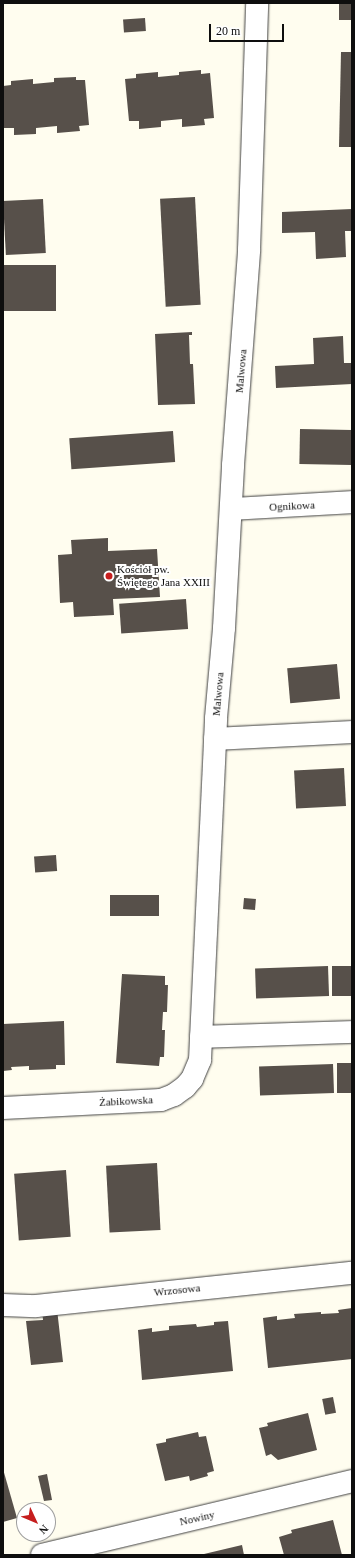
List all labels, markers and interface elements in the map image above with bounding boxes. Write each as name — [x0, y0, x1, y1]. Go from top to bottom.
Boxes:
scale bar — [211, 16, 286, 42]
text: 20 m — [216, 24, 240, 38]
street label: Malwowa — [233, 349, 249, 393]
street label: Ognikowa — [269, 498, 315, 514]
place label: Kościół pw. Świętego Jana XXIII — [117, 563, 210, 589]
marker: Kościół pw. Świętego Jana XXIII — [104, 571, 114, 581]
street label: Malwowa — [210, 672, 226, 716]
street label: Żabikowska — [99, 1093, 153, 1109]
street label: Wrzosowa — [153, 1281, 201, 1299]
north arrow — [16, 1502, 56, 1542]
street label: Nowiny — [178, 1508, 216, 1528]
text: N — [37, 1523, 51, 1537]

